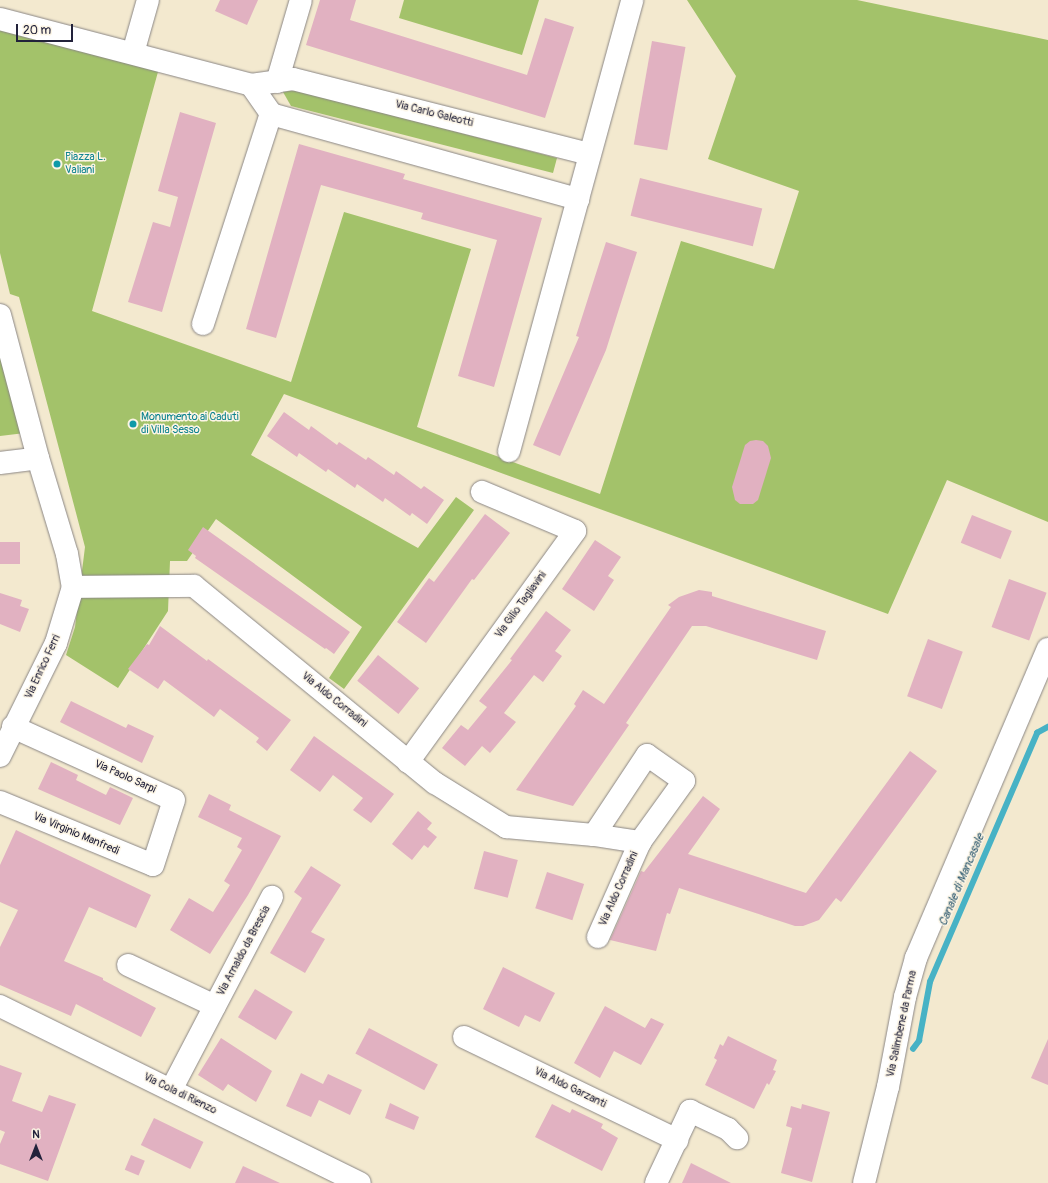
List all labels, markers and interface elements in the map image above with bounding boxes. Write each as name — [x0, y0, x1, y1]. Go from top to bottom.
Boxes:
scale bar — [18, 16, 75, 42]
text: 20 m — [23, 23, 51, 38]
street label: Via Carlo Galeotti — [394, 98, 474, 130]
place label: Piazza L. Valiani — [65, 151, 106, 177]
marker: Piazza L. Valiani — [52, 159, 62, 169]
place label: Monumento ai Caduti di Villa Sesso — [141, 411, 239, 437]
marker: Monumento ai Caduti di Villa Sesso — [128, 419, 138, 429]
street label: Via Gilio Tagliavini — [492, 569, 550, 641]
street label: Via Enrico Ferri — [22, 633, 64, 701]
street label: Via Aldo Corradini — [299, 670, 369, 730]
street label: Via Paolo Sarpi — [92, 758, 158, 796]
street label: Via Virginio Manfredi — [31, 810, 121, 858]
water label: Canale di Mancasale — [936, 832, 988, 928]
street label: Via Aldo Corradini — [597, 850, 641, 928]
street label: Via Arnaldo da Brescia — [215, 904, 273, 998]
street label: Via Salimbene da Parma — [884, 969, 920, 1079]
street label: Via Aldo Garzanti — [532, 1065, 608, 1111]
street label: Via Cola di Rienzo — [141, 1071, 219, 1117]
north arrow — [16, 1127, 56, 1167]
text: N — [32, 1128, 40, 1141]

